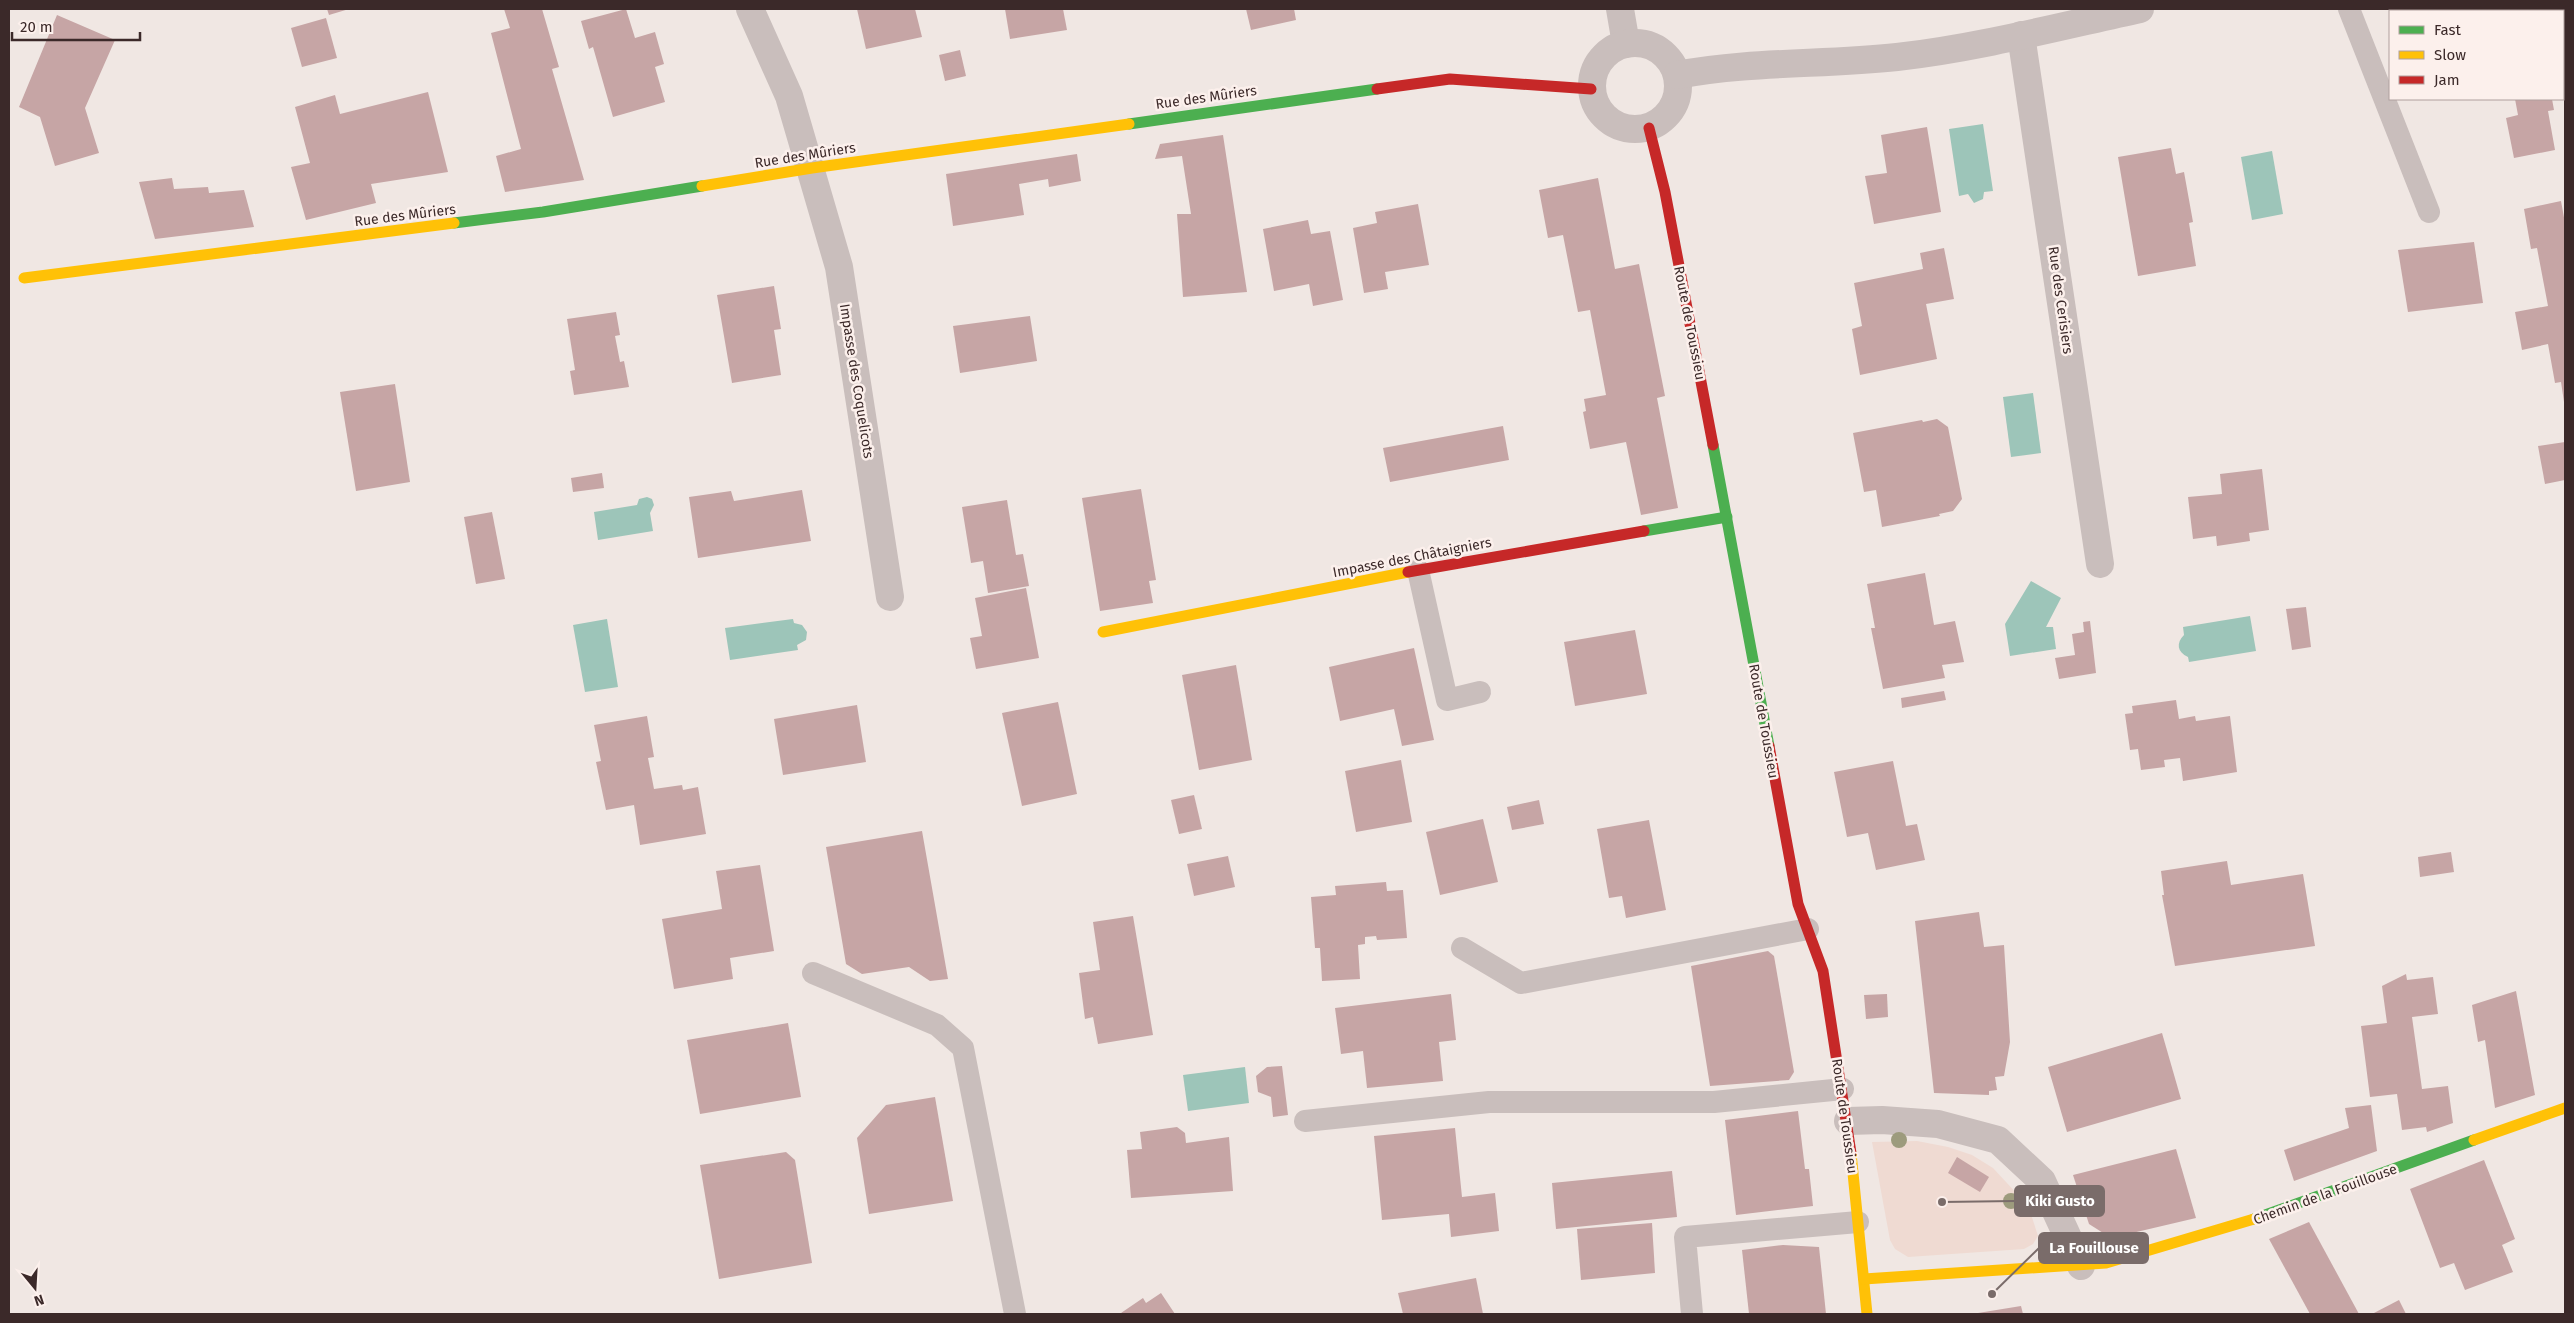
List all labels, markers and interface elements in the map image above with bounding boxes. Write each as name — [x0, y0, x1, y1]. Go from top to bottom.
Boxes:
scale bar — [12, 10, 140, 42]
legend — [2389, 10, 2564, 100]
text: 20 m — [20, 18, 53, 36]
text: Fast — [2434, 21, 2461, 39]
text: Slow — [2434, 46, 2466, 64]
text: Jam — [2434, 71, 2460, 89]
street label: Rue des Mûriers — [1154, 82, 1258, 113]
street label: Rue des Mûriers — [753, 139, 857, 172]
street label: Rue des Mûriers — [353, 201, 457, 230]
street label: Rue des Cerisiers — [2045, 245, 2077, 355]
street label: Route de Toussieu — [1670, 265, 1709, 382]
street label: Impasse des Coquelicots — [836, 303, 877, 460]
street label: Impasse des Châtaigniers — [1331, 534, 1493, 581]
street label: Route de Toussieu — [1745, 663, 1782, 780]
street label: Route de Toussieu — [1828, 1057, 1861, 1175]
street label: Chemin de la Fouillouse — [2251, 1161, 2399, 1228]
callout: Kiki Gusto — [2015, 1186, 2104, 1216]
text: Kiki Gusto — [2025, 1192, 2095, 1210]
callout: La Fouillouse — [2039, 1233, 2148, 1263]
text: La Fouillouse — [2049, 1239, 2139, 1257]
north arrow — [10, 1263, 60, 1313]
text: N — [32, 1290, 46, 1309]

